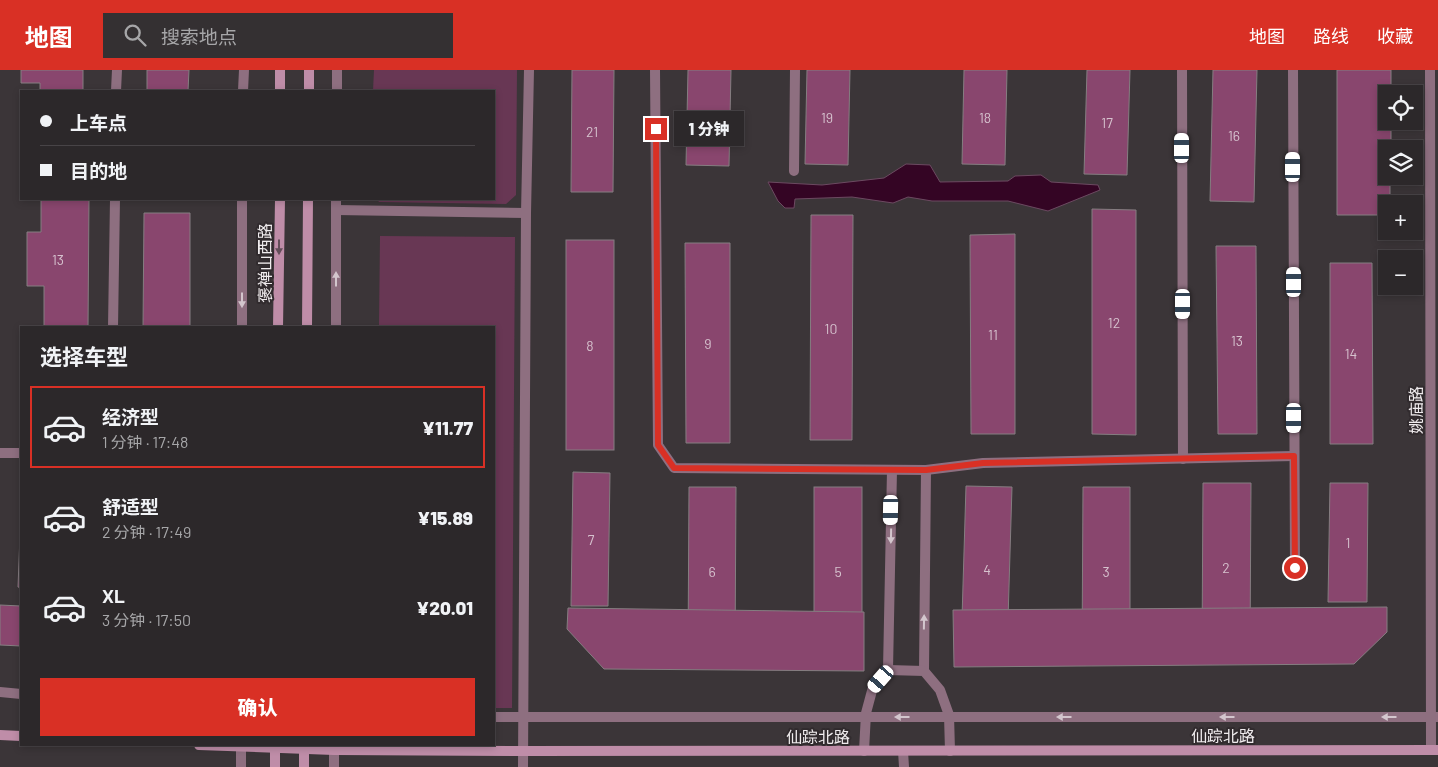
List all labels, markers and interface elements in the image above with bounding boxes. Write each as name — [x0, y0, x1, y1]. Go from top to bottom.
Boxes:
search box — [103, 13, 453, 58]
icon: search — [121, 21, 149, 49]
text: 地图 — [25, 22, 73, 51]
text: 搜索地点 — [161, 25, 237, 48]
text: 地图 — [1249, 25, 1285, 47]
text: 路线 — [1313, 25, 1349, 47]
text: 收藏 — [1377, 25, 1413, 47]
map controls — [1378, 85, 1423, 295]
button: locate — [1378, 85, 1423, 130]
house number: 19 — [821, 109, 833, 126]
house number: 18 — [979, 109, 991, 126]
text: 上车点 — [70, 111, 127, 134]
callout: 1 分钟 — [674, 112, 744, 146]
house number: 17 — [1101, 114, 1113, 131]
route end — [645, 118, 667, 140]
text: 1 分钟 — [689, 119, 729, 138]
house number: 21 — [586, 123, 598, 140]
house number: 16 — [1228, 127, 1240, 144]
car — [1174, 133, 1189, 163]
button: layers — [1378, 140, 1423, 185]
car — [1285, 152, 1300, 182]
text: 目的地 — [70, 159, 127, 182]
button: + — [1378, 195, 1423, 240]
street label: 褒禅山西路 — [255, 223, 274, 303]
one-way arrow — [275, 240, 283, 256]
button: − — [1378, 250, 1423, 295]
house number: 13 — [52, 251, 64, 268]
car — [1286, 267, 1301, 297]
one-way arrow — [332, 271, 340, 287]
car — [1175, 289, 1190, 319]
one-way arrow — [238, 292, 246, 308]
house number: 12 — [1108, 314, 1120, 331]
house number: 10 — [825, 320, 837, 337]
house number: 11 — [988, 326, 998, 343]
house number: 13 — [1231, 332, 1243, 349]
house number: 9 — [704, 335, 712, 352]
house number: 8 — [586, 337, 594, 354]
text: 选择车型 — [40, 343, 128, 369]
house number: 14 — [1345, 345, 1357, 362]
street label: 姚庙路 — [1406, 386, 1425, 434]
car — [1286, 403, 1301, 433]
icon: car — [42, 405, 87, 450]
text: 经济型 — [102, 405, 159, 428]
text: ¥11.77 — [422, 416, 473, 439]
text: 1 分钟 · 17:48 — [102, 432, 188, 451]
icon: car — [42, 495, 87, 540]
text: 舒适型 — [102, 495, 159, 518]
car — [883, 495, 898, 525]
text: ¥15.89 — [417, 506, 473, 529]
text: 2 分钟 · 17:49 — [102, 522, 191, 541]
one-way arrow — [887, 528, 895, 544]
house number: 7 — [588, 531, 595, 548]
house number: 1 — [1346, 534, 1350, 551]
route start — [1284, 557, 1306, 579]
house number: 2 — [1222, 559, 1230, 576]
house number: 4 — [983, 561, 991, 578]
house number: 6 — [708, 563, 716, 580]
house number: 5 — [834, 563, 842, 580]
house number: 3 — [1102, 563, 1110, 580]
text: XL — [102, 584, 125, 607]
icon: car — [42, 585, 87, 630]
text: ¥20.01 — [416, 596, 473, 619]
text: 3 分钟 · 17:50 — [102, 610, 191, 629]
one-way arrow — [920, 614, 928, 630]
car — [865, 663, 896, 695]
button: 确认 — [40, 678, 475, 736]
one-way arrow — [894, 713, 910, 721]
one-way arrow — [1056, 713, 1072, 721]
one-way arrow — [1219, 713, 1235, 721]
one-way arrow — [1381, 713, 1397, 721]
street label: 仙踪北路 — [1191, 726, 1255, 745]
street label: 仙踪北路 — [786, 727, 850, 746]

